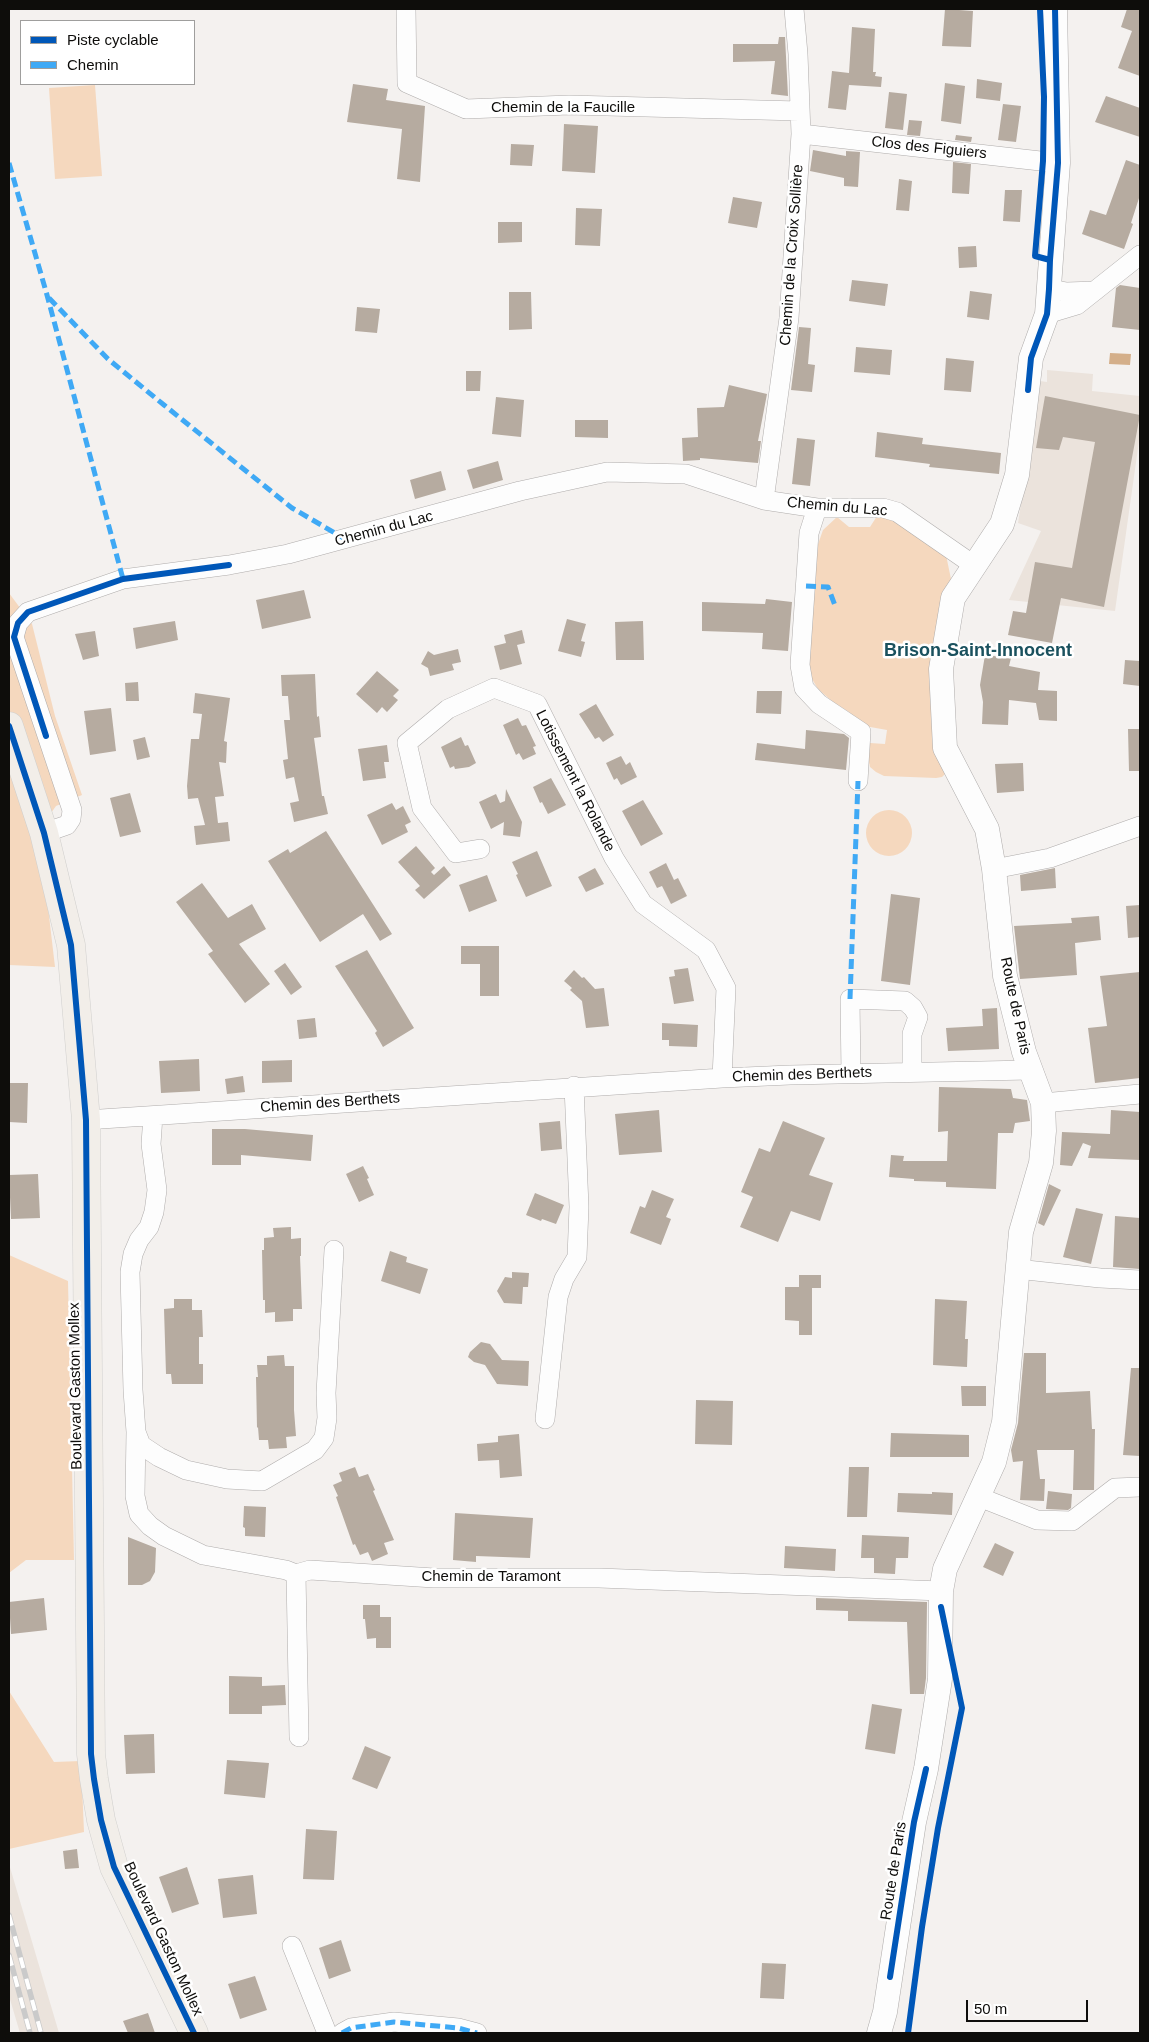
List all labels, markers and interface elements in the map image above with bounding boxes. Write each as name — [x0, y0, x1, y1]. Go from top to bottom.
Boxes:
legend — [20, 20, 195, 85]
text: Piste cyclable — [67, 31, 159, 48]
text: Chemin — [67, 56, 119, 73]
street label: Chemin de la Faucille — [491, 99, 635, 117]
street label: Clos des Figuiers — [870, 133, 988, 163]
street label: Chemin de la Croix Sollière — [777, 164, 807, 346]
street label: Chemin du Lac — [786, 494, 888, 520]
street label: Chemin du Lac — [333, 507, 435, 551]
district label: Brison-Saint-Innocent — [884, 640, 1072, 662]
street label: Lotissement la Rolande — [531, 707, 619, 855]
street label: Route de Paris — [996, 956, 1034, 1056]
street label: Chemin des Berthets — [732, 1064, 872, 1086]
street label: Chemin des Berthets — [260, 1089, 400, 1117]
street label: Boulevard Gaston Mollex — [66, 1302, 86, 1470]
street label: Chemin de Taramont — [421, 1568, 561, 1586]
street label: Route de Paris — [877, 1821, 911, 1921]
street label: Boulevard Gaston Mollex — [119, 1859, 207, 2019]
scale bar — [969, 1990, 1092, 2022]
text: 50 m — [974, 2000, 1007, 2017]

